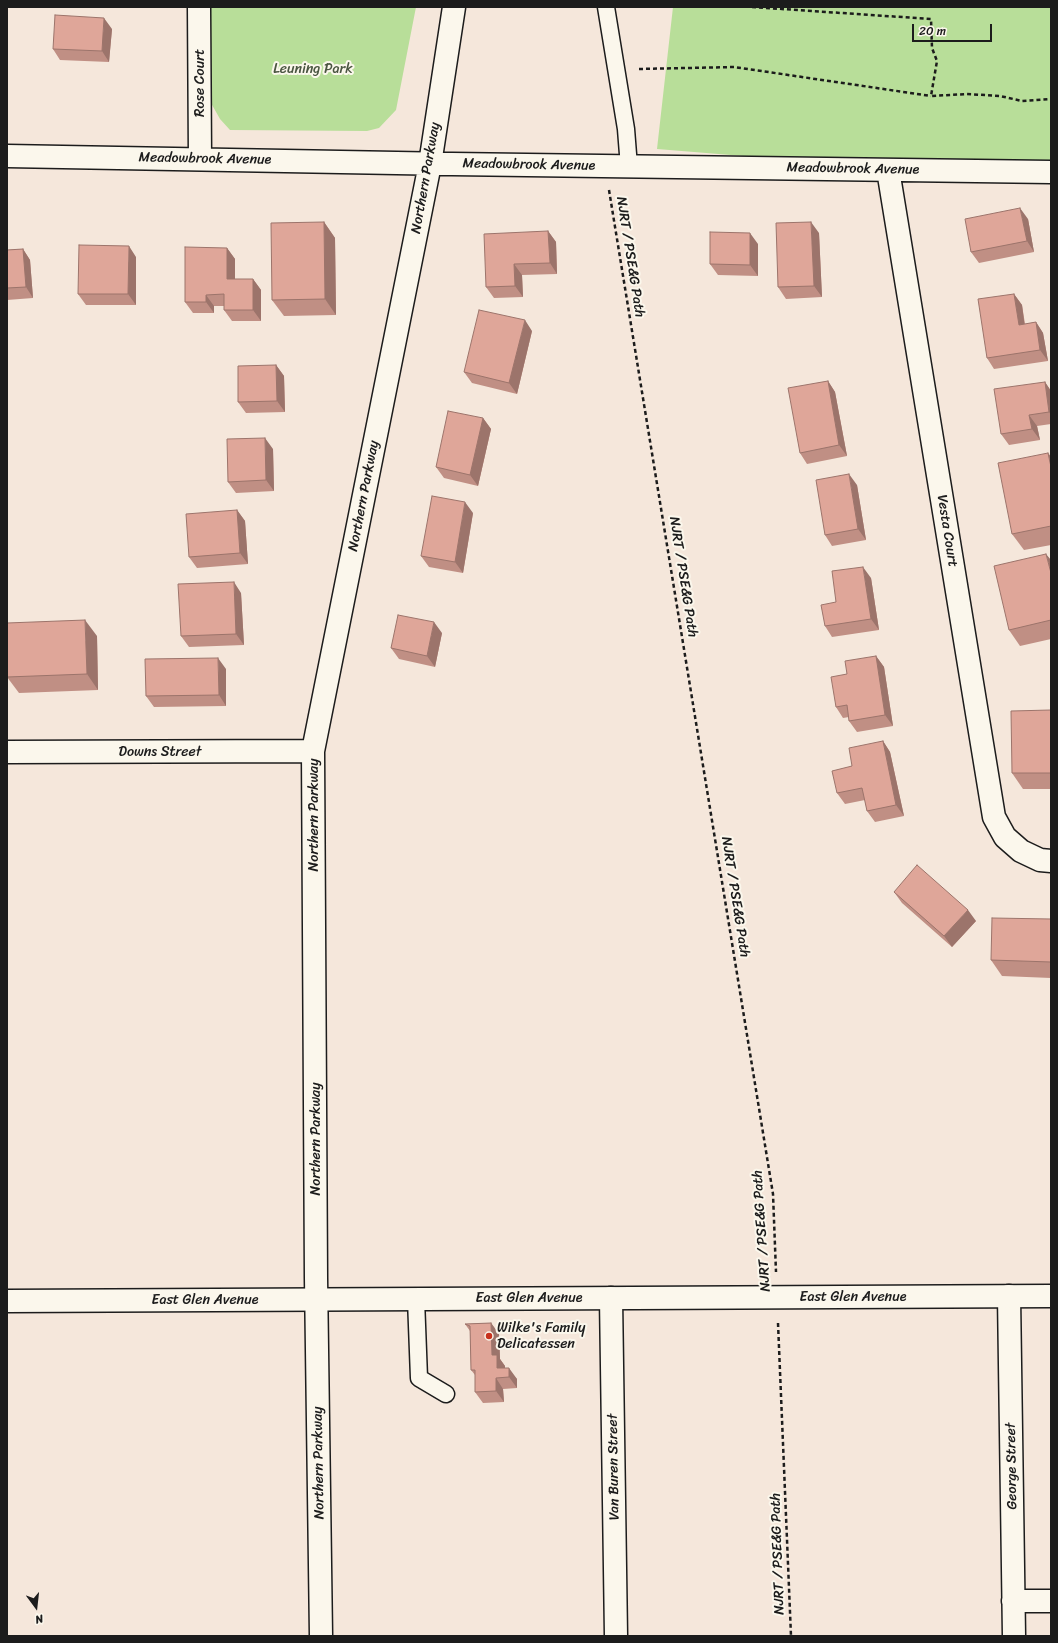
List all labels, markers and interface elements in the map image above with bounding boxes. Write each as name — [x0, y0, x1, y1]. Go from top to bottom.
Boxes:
scale bar — [914, 16, 994, 42]
text: 20 m — [919, 20, 946, 42]
street label: Rose Court — [192, 49, 208, 117]
park label: Leuning Park — [273, 61, 353, 77]
street label: Northern Parkway — [408, 121, 444, 235]
street label: Meadowbrook Avenue — [138, 149, 272, 169]
street label: Meadowbrook Avenue — [462, 155, 596, 175]
street label: Meadowbrook Avenue — [786, 159, 920, 179]
street label: NJRT / PSE&G Path — [612, 195, 648, 319]
street label: Northern Parkway — [345, 439, 383, 553]
street label: Vesta Court — [933, 494, 961, 568]
street label: NJRT / PSE&G Path — [665, 515, 701, 639]
street label: Downs Street — [119, 744, 201, 760]
street label: Northern Parkway — [306, 759, 322, 871]
street label: NJRT / PSE&G Path — [717, 835, 753, 959]
street label: Northern Parkway — [308, 1083, 324, 1195]
street label: NJRT / PSE&G Path — [749, 1170, 775, 1292]
street label: East Glen Avenue — [800, 1289, 906, 1305]
street label: East Glen Avenue — [476, 1290, 582, 1306]
street label: East Glen Avenue — [152, 1292, 258, 1308]
place label: Wilke's Family Delicatessen — [497, 1320, 585, 1352]
marker: Wilke's Family Delicatessen — [484, 1331, 494, 1341]
street label: Northern Parkway — [310, 1406, 328, 1520]
street label: Van Buren Street — [605, 1414, 623, 1520]
street label: George Street — [1003, 1422, 1021, 1510]
street label: NJRT / PSE&G Path — [767, 1493, 789, 1615]
north arrow — [16, 1587, 56, 1627]
text: N — [33, 1609, 45, 1629]

